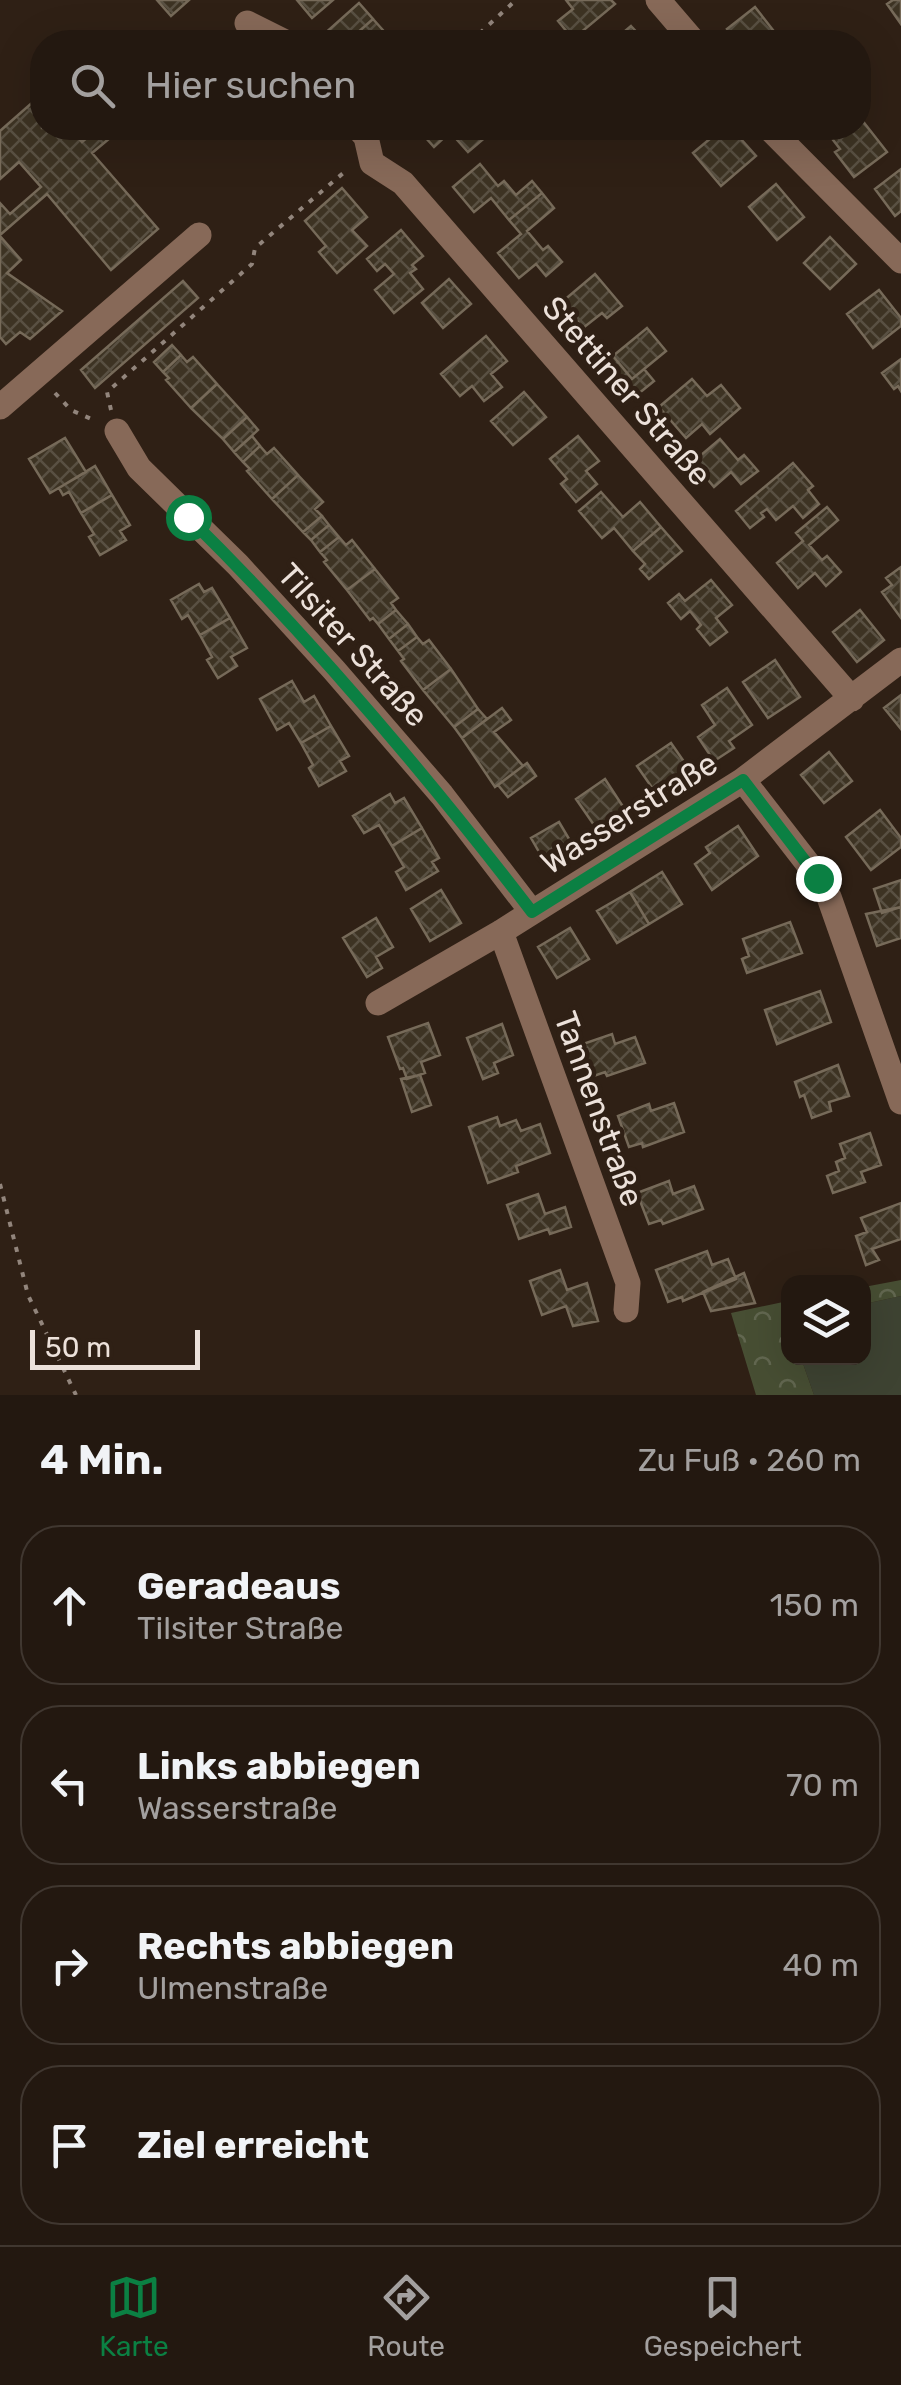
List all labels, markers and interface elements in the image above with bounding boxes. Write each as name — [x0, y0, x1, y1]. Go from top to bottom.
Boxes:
search box — [30, 30, 871, 140]
icon: search — [65, 58, 120, 113]
text: Hier suchen — [145, 62, 356, 108]
street label: Stettiner Straße — [534, 289, 720, 493]
route start — [166, 495, 212, 541]
street label: Tilsiter Straße — [270, 556, 436, 734]
street label: Wasserstraße — [534, 744, 724, 882]
route end — [796, 856, 842, 902]
street label: Tannenstraße — [546, 1006, 652, 1212]
map controls — [781, 1275, 871, 1365]
button: layers — [781, 1275, 871, 1365]
scale bar — [30, 1325, 200, 1370]
text: 50 m — [45, 1331, 111, 1364]
text: 4 Min. — [40, 1435, 163, 1485]
text: Zu Fuß · 260 m — [638, 1441, 861, 1479]
text: Geradeaus — [137, 1563, 341, 1609]
icon: ahead — [42, 1578, 97, 1633]
text: 150 m — [770, 1586, 859, 1624]
text: Tilsiter Straße — [137, 1609, 343, 1647]
text: Links abbiegen — [137, 1743, 421, 1789]
icon: left — [42, 1758, 97, 1813]
text: 70 m — [786, 1766, 859, 1804]
text: Wasserstraße — [137, 1789, 337, 1827]
text: Rechts abbiegen — [137, 1923, 454, 1969]
icon: right — [42, 1938, 97, 1993]
text: 40 m — [783, 1946, 859, 1984]
text: Ulmenstraße — [137, 1969, 328, 2007]
icon: arrive — [42, 2118, 97, 2173]
text: Ziel erreicht — [137, 2122, 369, 2168]
tab: Karte — [99, 2270, 169, 2363]
tab: Route — [367, 2270, 445, 2363]
tab: Gespeichert — [644, 2270, 802, 2363]

